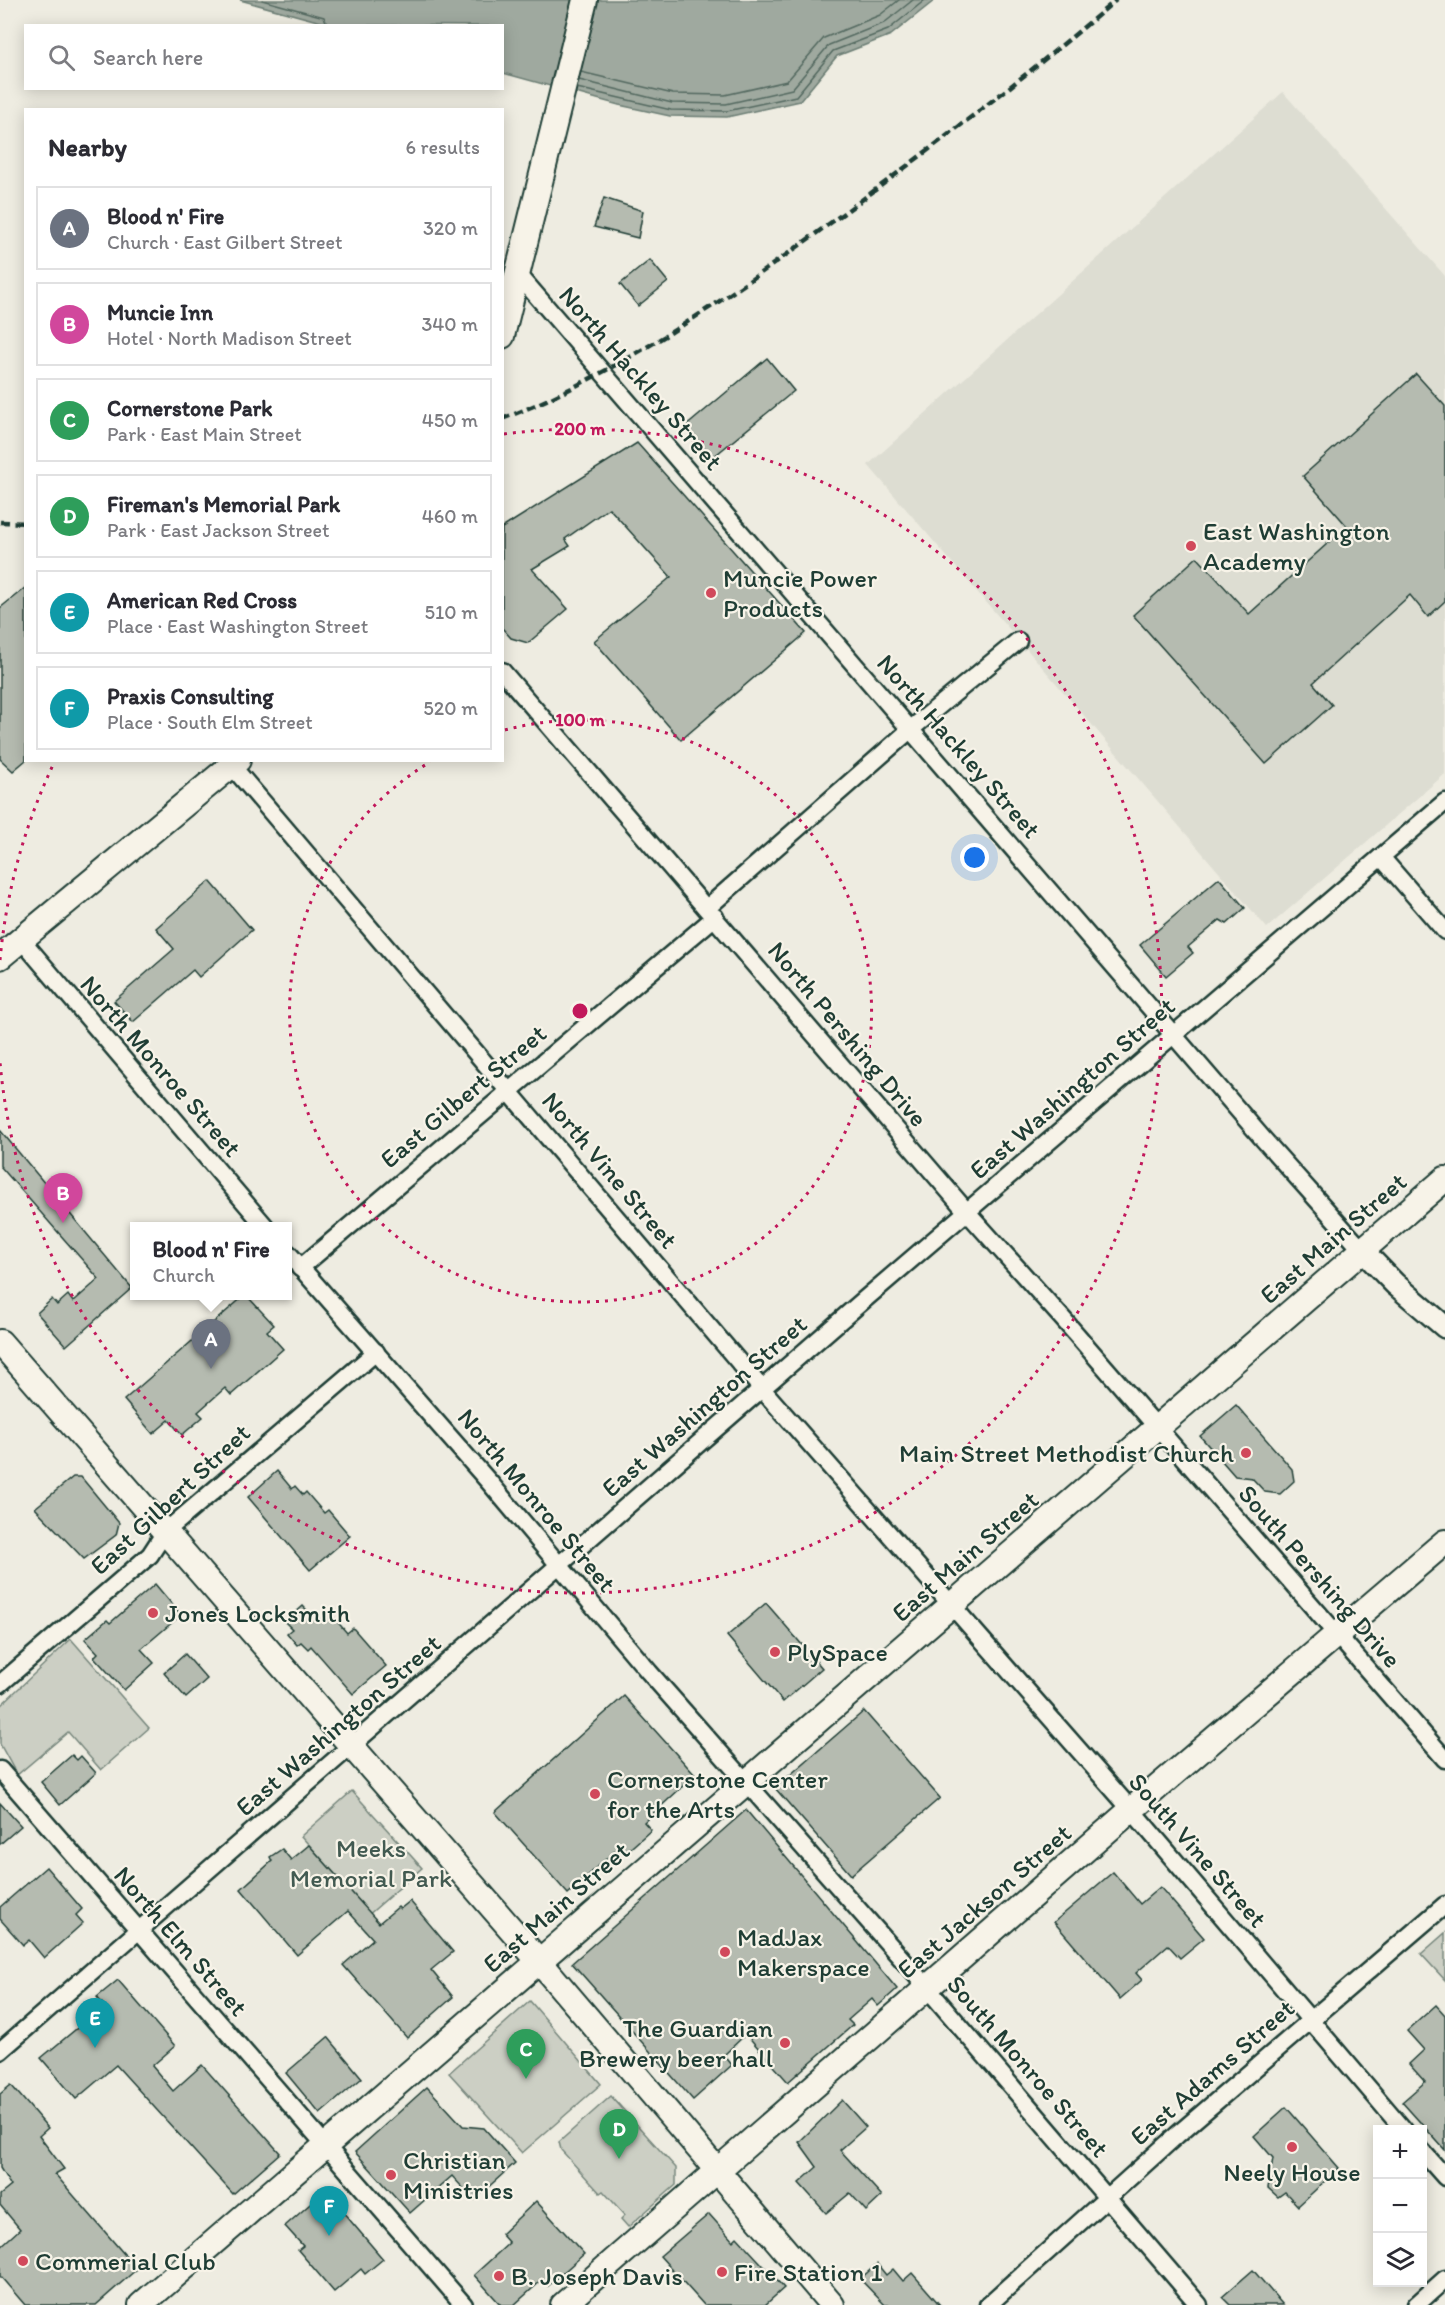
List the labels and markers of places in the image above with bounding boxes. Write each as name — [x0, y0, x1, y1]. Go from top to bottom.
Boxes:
place label: East Washington Academy — [1203, 515, 1390, 577]
marker: East Washington Academy — [1184, 539, 1198, 553]
place label: Muncie Power Products — [723, 562, 878, 624]
marker: Muncie Power Products — [704, 586, 718, 600]
centre of rings — [570, 1001, 590, 1021]
pin: B — [44, 1174, 82, 1223]
pin: A — [192, 1320, 230, 1369]
place label: Main Street Methodist Church — [899, 1437, 1234, 1469]
marker: Main Street Methodist Church — [1239, 1446, 1253, 1460]
place label: Jones Locksmith — [165, 1597, 350, 1629]
marker: Jones Locksmith — [146, 1606, 160, 1620]
place label: PlySpace — [787, 1636, 888, 1668]
marker: PlySpace — [768, 1645, 782, 1659]
place label: Cornerstone Center for the Arts — [607, 1763, 828, 1825]
marker: Cornerstone Center for the Arts — [588, 1787, 602, 1801]
place label: MadJax Makerspace — [737, 1921, 870, 1983]
marker: MadJax Makerspace — [718, 1945, 732, 1959]
pin: E — [76, 1998, 115, 2048]
place label: The Guardian Brewery beer hall — [579, 2012, 773, 2074]
pin: C — [506, 2030, 546, 2079]
marker: The Guardian Brewery beer hall — [778, 2036, 792, 2050]
pin: D — [600, 2110, 638, 2159]
marker: Neely House — [1285, 2140, 1299, 2154]
place label: Christian Ministries — [403, 2144, 514, 2206]
place label: Neely House — [1223, 2156, 1361, 2188]
marker: Christian Ministries — [384, 2168, 398, 2182]
pin: F — [310, 2186, 348, 2236]
place label: Commerial Club — [35, 2245, 216, 2277]
marker: Commerial Club — [16, 2254, 30, 2268]
place label: Fire Station 1 — [734, 2256, 883, 2288]
place label: B. Joseph Davis — [511, 2260, 683, 2292]
marker: Fire Station 1 — [715, 2265, 729, 2279]
marker: B. Joseph Davis — [492, 2269, 506, 2283]

